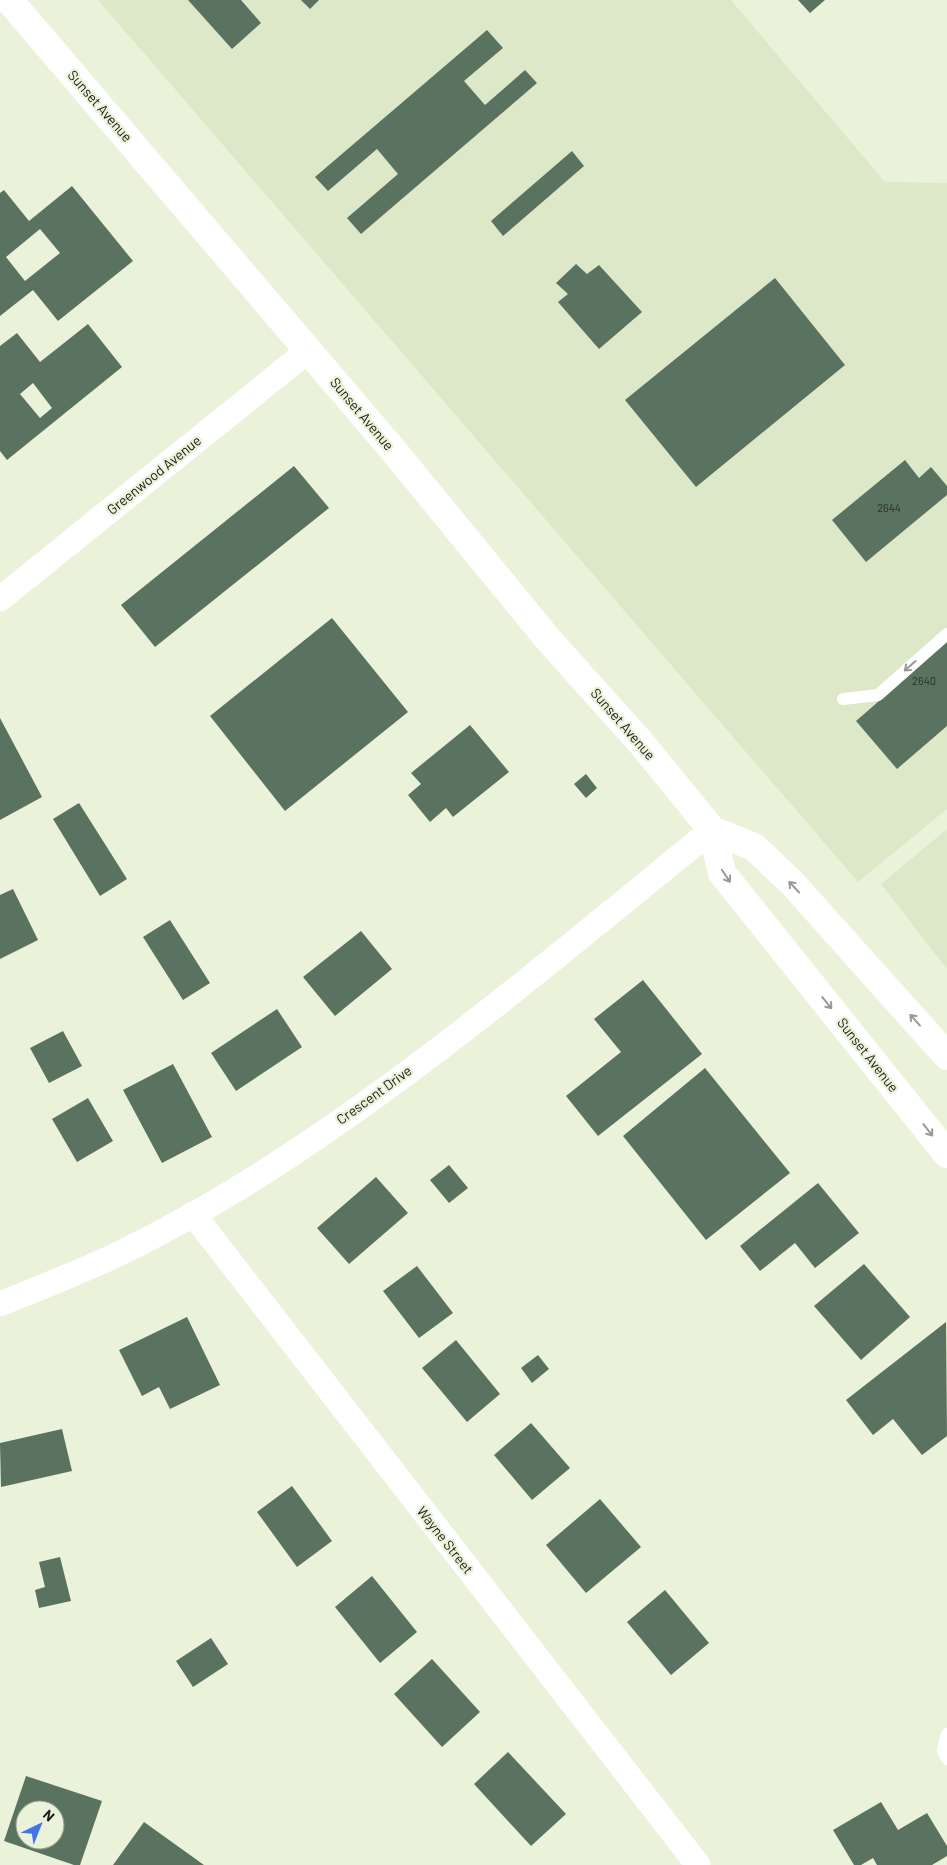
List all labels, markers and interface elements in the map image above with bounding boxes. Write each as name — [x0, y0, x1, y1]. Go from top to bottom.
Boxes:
street label: Sunset Avenue — [65, 66, 136, 145]
street label: Sunset Avenue — [327, 374, 398, 454]
street label: Greenwood Avenue — [103, 432, 204, 518]
house number: 2644 — [877, 501, 901, 514]
one-way arrow — [904, 661, 917, 672]
house number: 2640 — [912, 674, 936, 687]
street label: Sunset Avenue — [588, 684, 659, 763]
one-way arrow — [721, 869, 731, 883]
one-way arrow — [788, 880, 800, 893]
one-way arrow — [822, 996, 833, 1009]
one-way arrow — [909, 1013, 920, 1026]
street label: Sunset Avenue — [834, 1014, 903, 1095]
street label: Crescent Drive — [333, 1062, 415, 1128]
one-way arrow — [923, 1123, 934, 1136]
street label: Wayne Street — [414, 1503, 477, 1577]
north arrow — [15, 1800, 65, 1850]
text: N — [40, 1806, 58, 1825]

